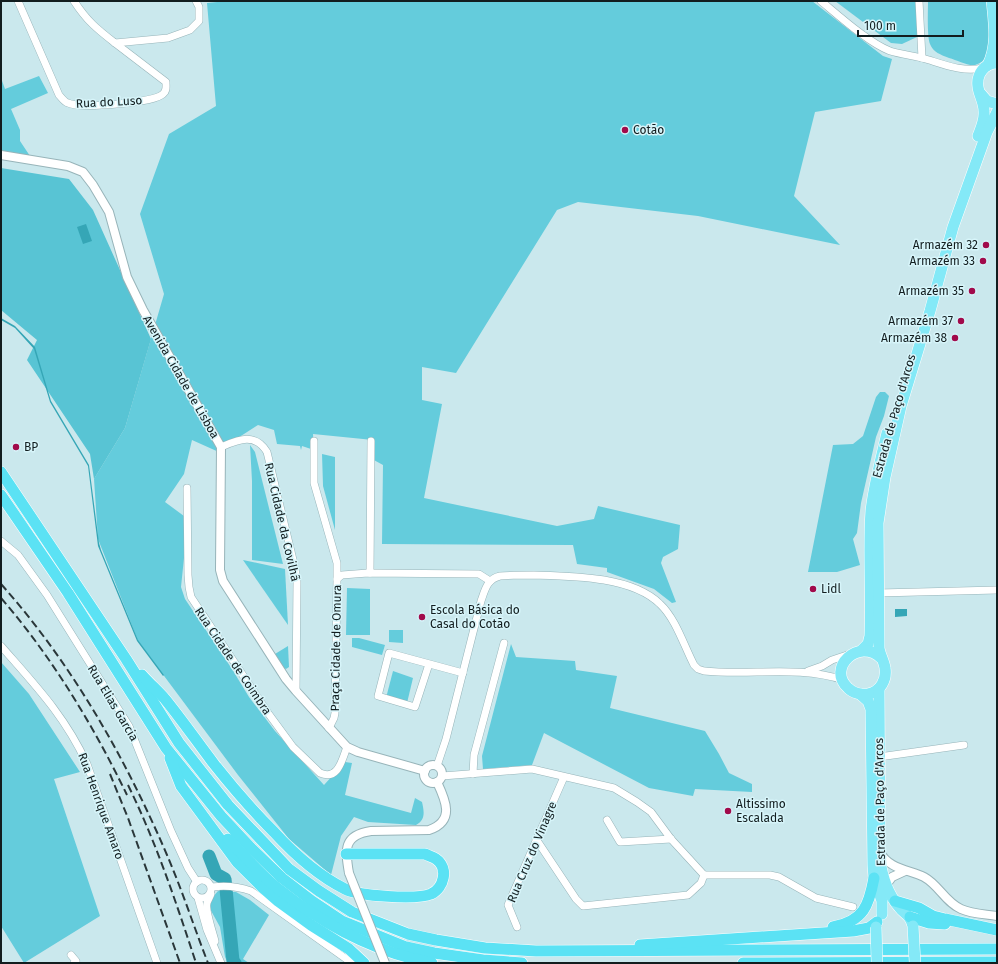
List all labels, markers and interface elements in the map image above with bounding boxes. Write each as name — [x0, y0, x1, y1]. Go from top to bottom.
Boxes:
scale bar — [858, 12, 963, 38]
text: 100 m — [864, 19, 896, 33]
street label: Rua do Luso — [75, 93, 143, 111]
place label: Cotão — [633, 123, 664, 137]
marker: Cotão — [620, 125, 630, 135]
place label: Armazém 32 — [913, 238, 978, 252]
marker: Armazém 32 — [981, 240, 991, 250]
place label: Armazém 33 — [910, 254, 975, 268]
marker: Armazém 33 — [978, 256, 988, 266]
place label: Armazém 35 — [899, 284, 964, 298]
marker: Armazém 35 — [967, 286, 977, 296]
street label: Avenida Cidade de Lisboa — [140, 313, 222, 441]
place label: Armazém 37 — [888, 314, 953, 328]
marker: Armazém 37 — [956, 316, 966, 326]
place label: Armazém 38 — [881, 331, 947, 345]
marker: Armazém 38 — [950, 333, 960, 343]
street label: Estrada de Paço d'Arcos — [870, 352, 918, 479]
place label: BP — [24, 440, 38, 454]
marker: BP — [11, 442, 21, 452]
street label: Rua Cidade da Covilhã — [262, 461, 302, 583]
place label: Lidl — [821, 582, 842, 596]
marker: Lidl — [808, 584, 818, 594]
street label: Praça Cidade de Omura — [328, 585, 344, 711]
place label: Escola Básica do Casal do Cotão — [430, 603, 520, 631]
street label: Rua Cidade de Coimbra — [192, 605, 274, 717]
marker: Escola Básica do Casal do Cotão — [417, 612, 427, 622]
street label: Rua Elias Garcia — [85, 662, 141, 744]
street label: Estrada de Paço d'Arcos — [872, 737, 888, 866]
street label: Rua Henrique Amaro — [75, 751, 127, 861]
place label: Altissimo Escalada — [736, 797, 786, 825]
street label: Rua Cruz do Vinagre — [504, 799, 560, 905]
marker: Altissimo Escalada — [723, 806, 733, 816]

